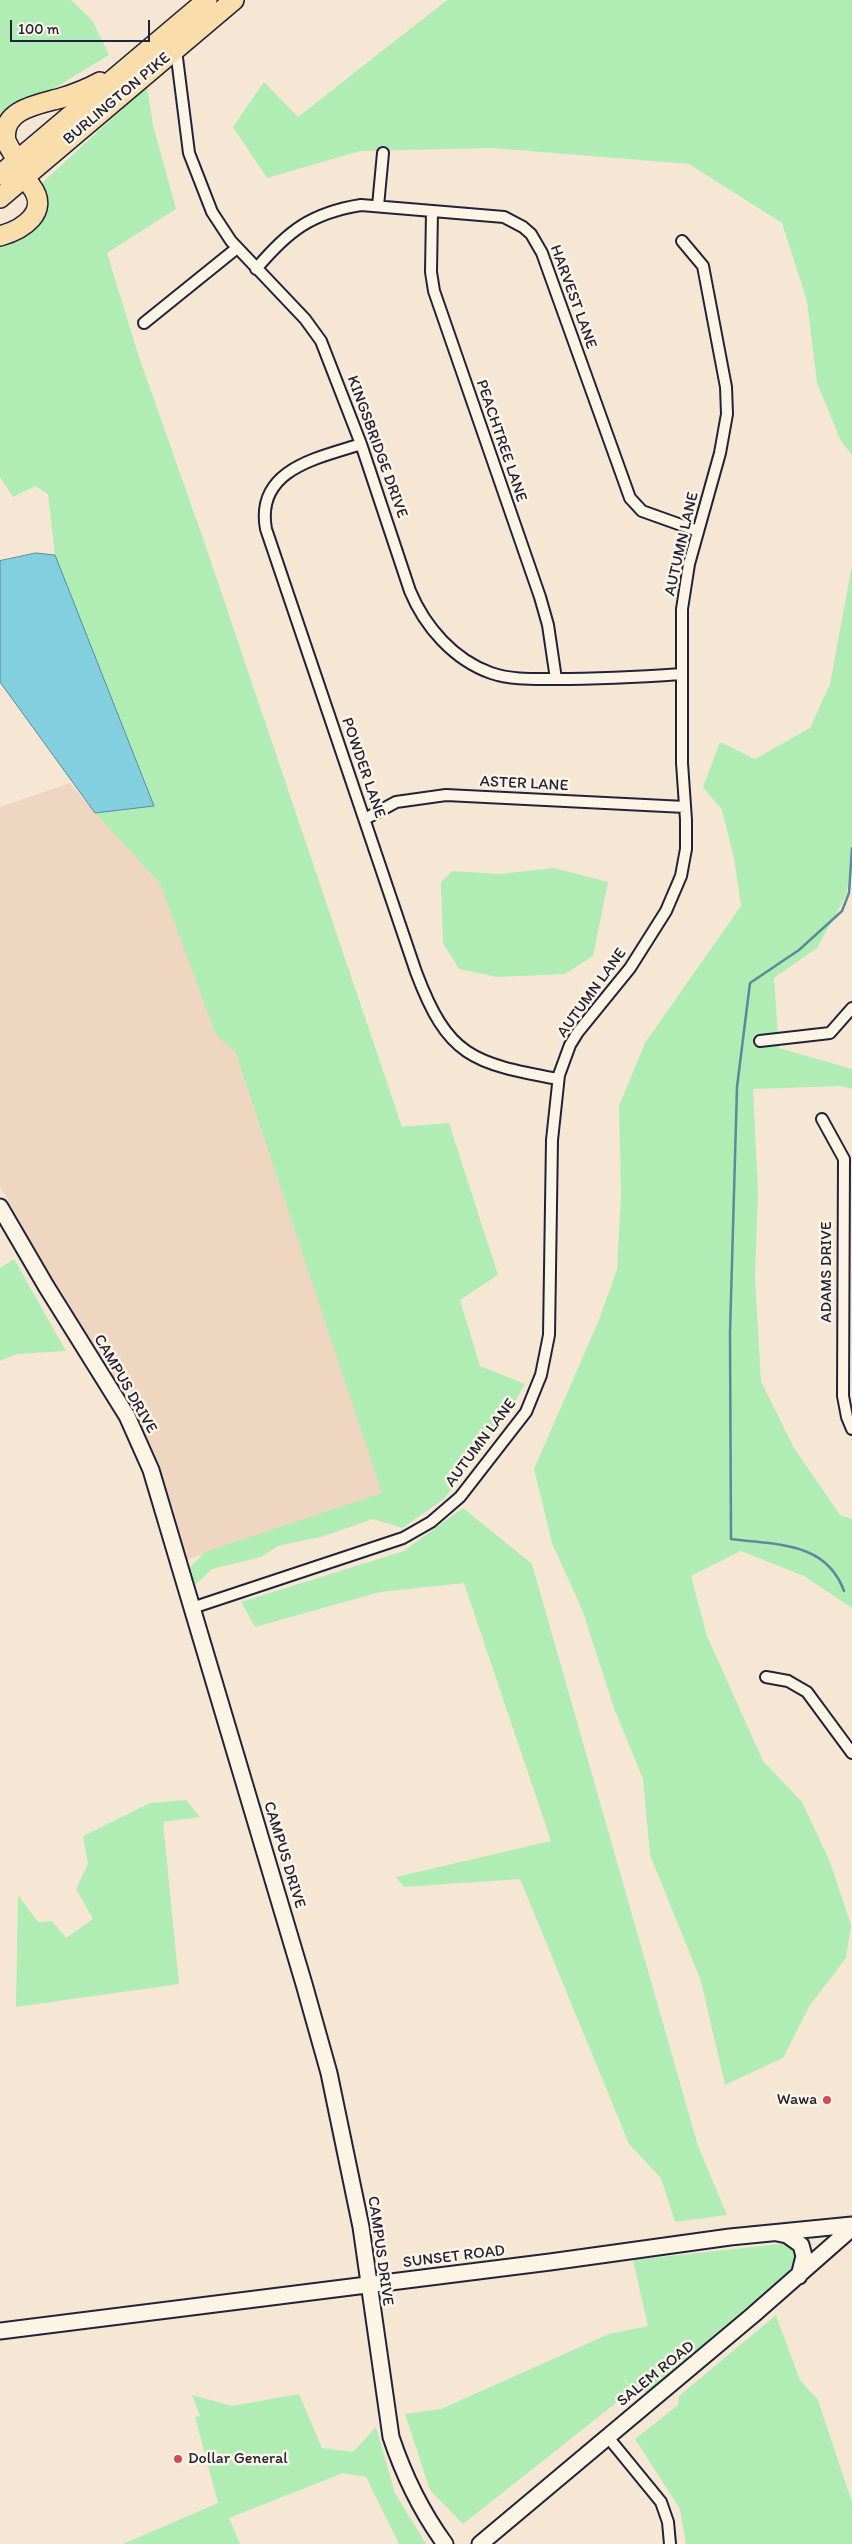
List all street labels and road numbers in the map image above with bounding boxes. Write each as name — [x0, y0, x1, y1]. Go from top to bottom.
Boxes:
street label: BURLINGTON PIKE — [60, 49, 174, 149]
street label: HARVEST LANE — [545, 242, 601, 352]
street label: KINGSBRIDGE DRIVE — [342, 373, 412, 521]
street label: PEACHTREE LANE — [471, 377, 531, 505]
street label: AUTUMN LANE — [661, 490, 703, 598]
street label: POWDER LANE — [337, 715, 389, 821]
street label: ASTER LANE — [479, 772, 569, 796]
street label: AUTUMN LANE — [553, 945, 631, 1041]
street label: ADAMS DRIVE — [817, 1221, 837, 1323]
street label: CAMPUS DRIVE — [89, 1331, 161, 1437]
street label: AUTUMN LANE — [441, 1395, 521, 1491]
street label: CAMPUS DRIVE — [259, 1799, 309, 1911]
street label: CAMPUS DRIVE — [363, 2195, 397, 2307]
street label: SUNSET ROAD — [402, 2241, 506, 2273]
street label: SALEM ROAD — [613, 2337, 699, 2411]

